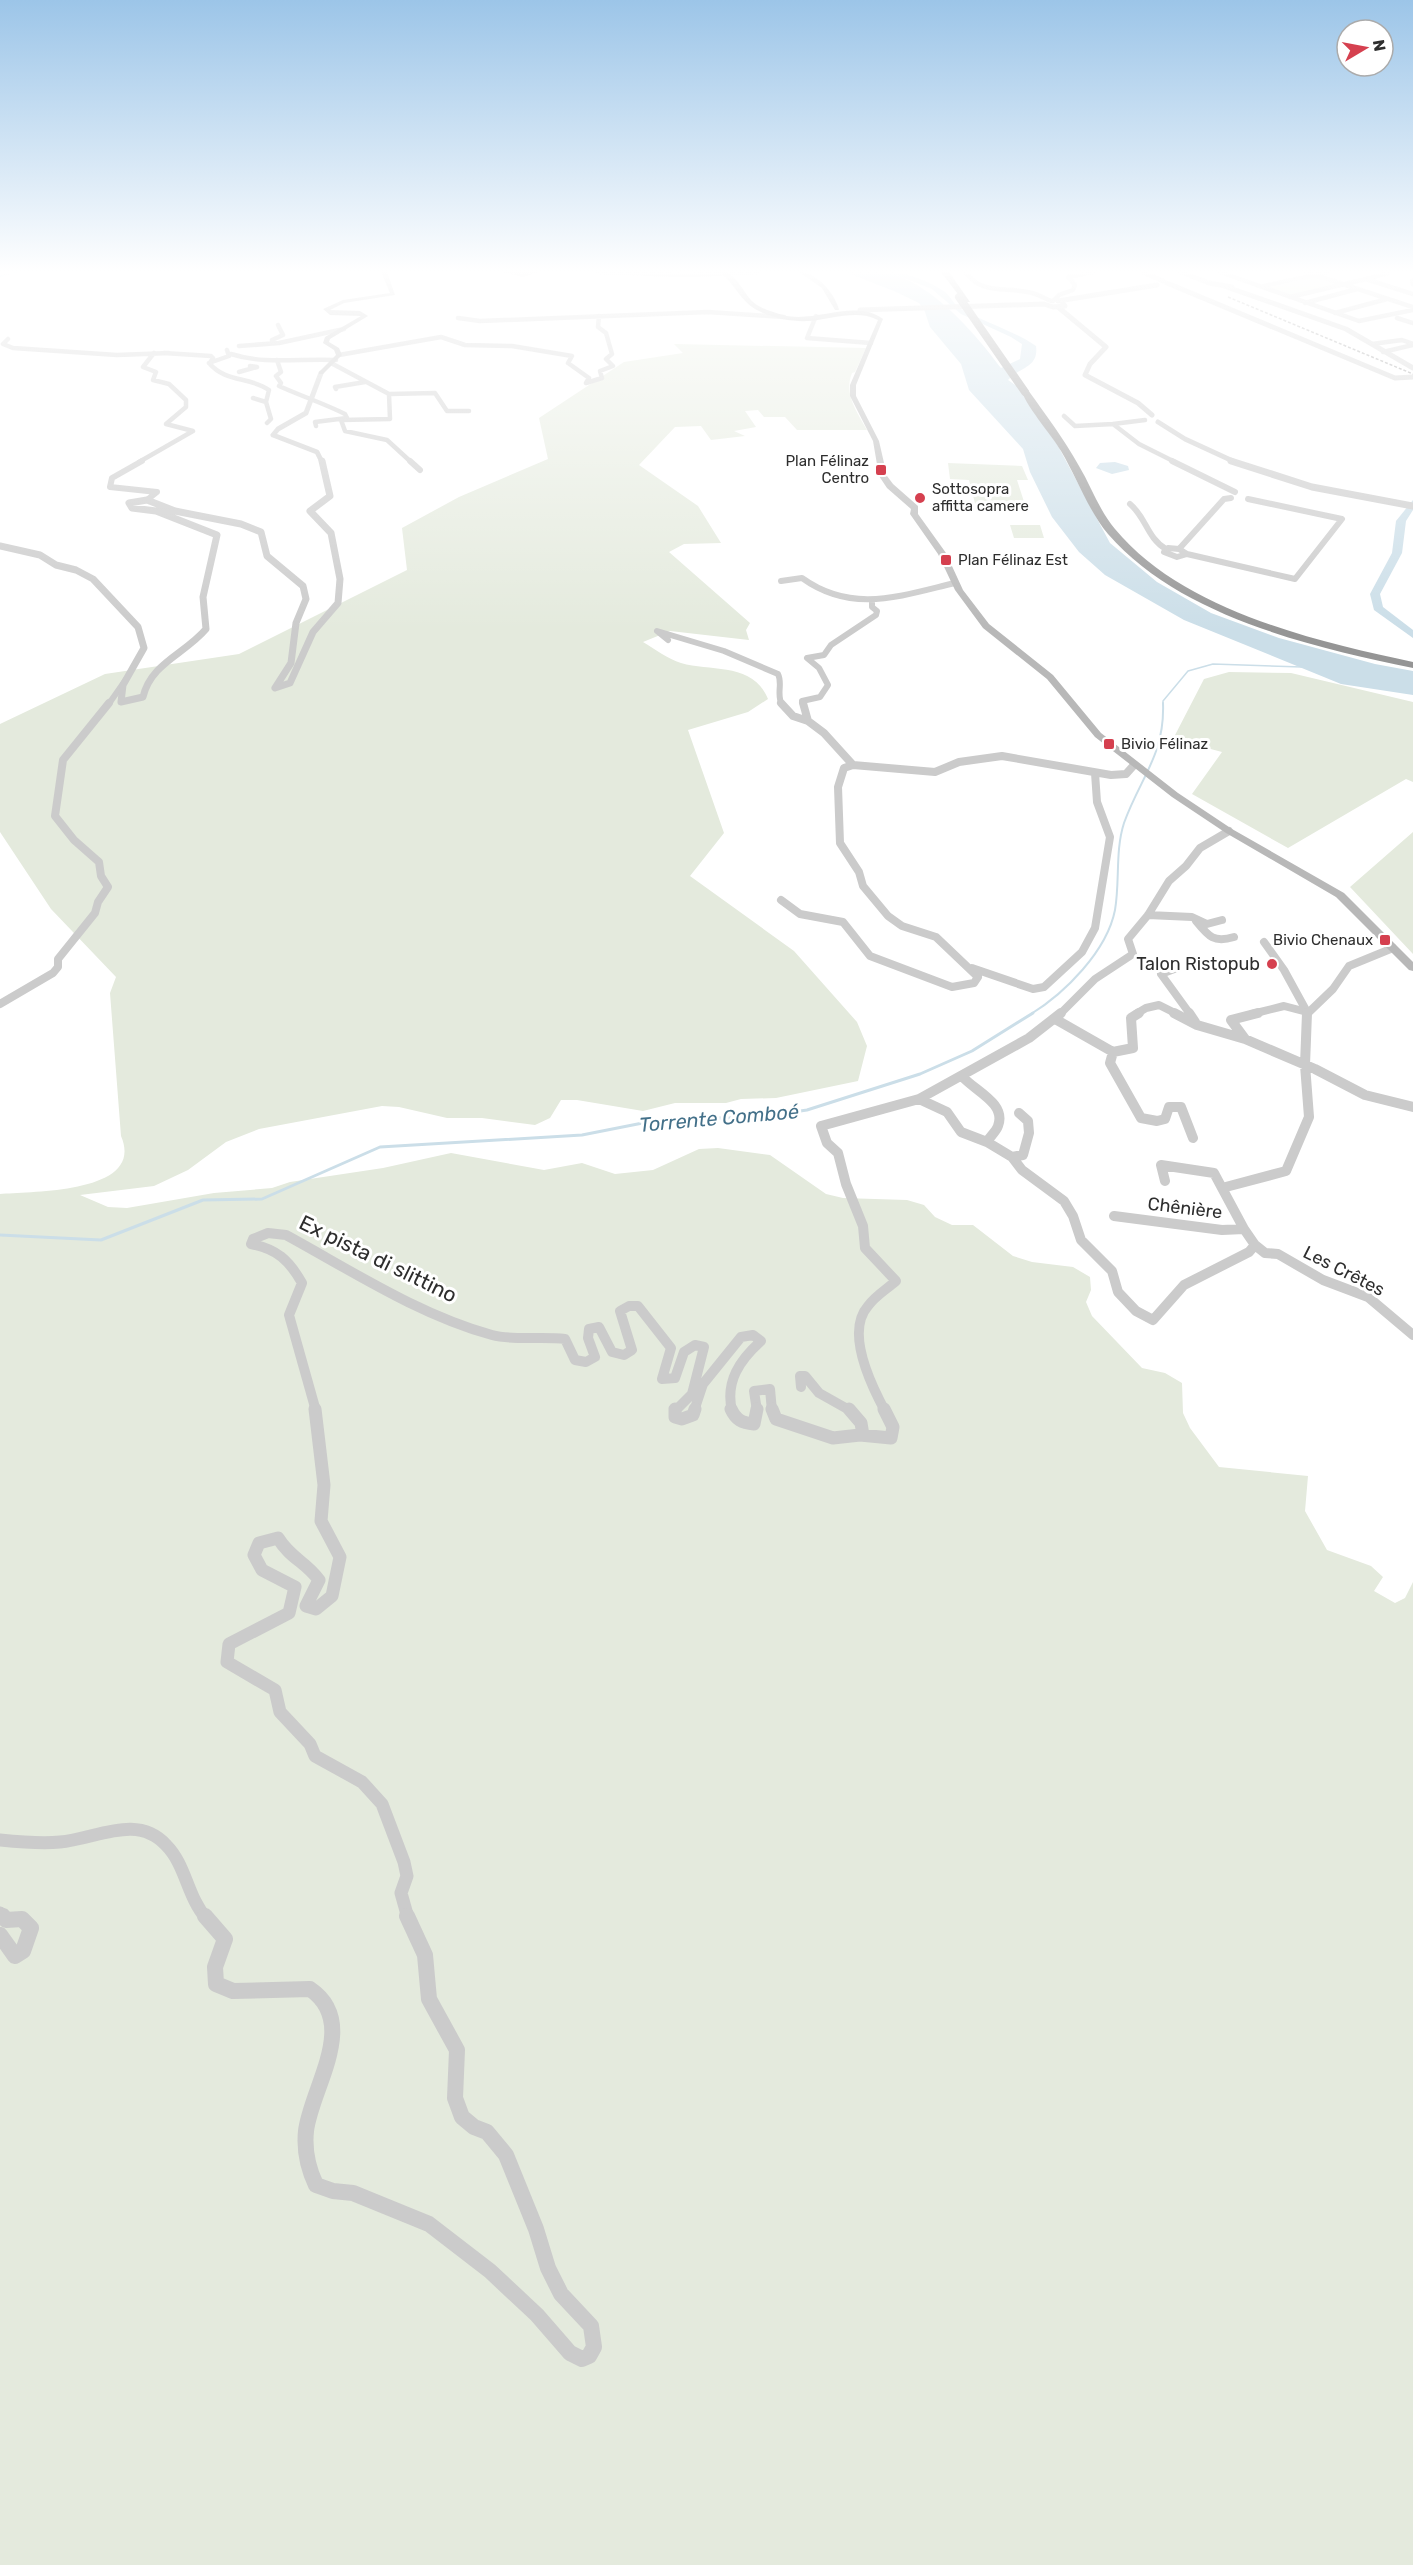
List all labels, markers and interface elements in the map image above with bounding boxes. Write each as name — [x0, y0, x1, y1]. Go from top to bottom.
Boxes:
north arrow — [1335, 18, 1395, 78]
text: N — [1369, 38, 1390, 53]
place label: Plan Félinaz Centro — [785, 452, 869, 487]
marker: Plan Félinaz Centro — [874, 463, 888, 477]
place label: Sottosopra affitta camere — [932, 480, 1029, 515]
marker: Sottosopra affitta camere — [913, 491, 927, 505]
place label: Plan Félinaz Est — [958, 551, 1068, 569]
marker: Plan Félinaz Est — [939, 553, 953, 567]
place label: Bivio Félinaz — [1121, 735, 1209, 753]
marker: Bivio Félinaz — [1102, 737, 1116, 751]
place label: Bivio Chenaux — [1273, 931, 1373, 949]
marker: Bivio Chenaux — [1378, 933, 1392, 947]
place label: Talon Ristopub — [1136, 953, 1260, 975]
marker: Talon Ristopub — [1265, 957, 1279, 971]
water label: Torrente Comboé — [638, 1099, 800, 1137]
street label: Chênière — [1146, 1193, 1224, 1223]
street label: Ex pista di slittino — [295, 1210, 461, 1308]
street label: Les Crêtes — [1300, 1241, 1388, 1301]

